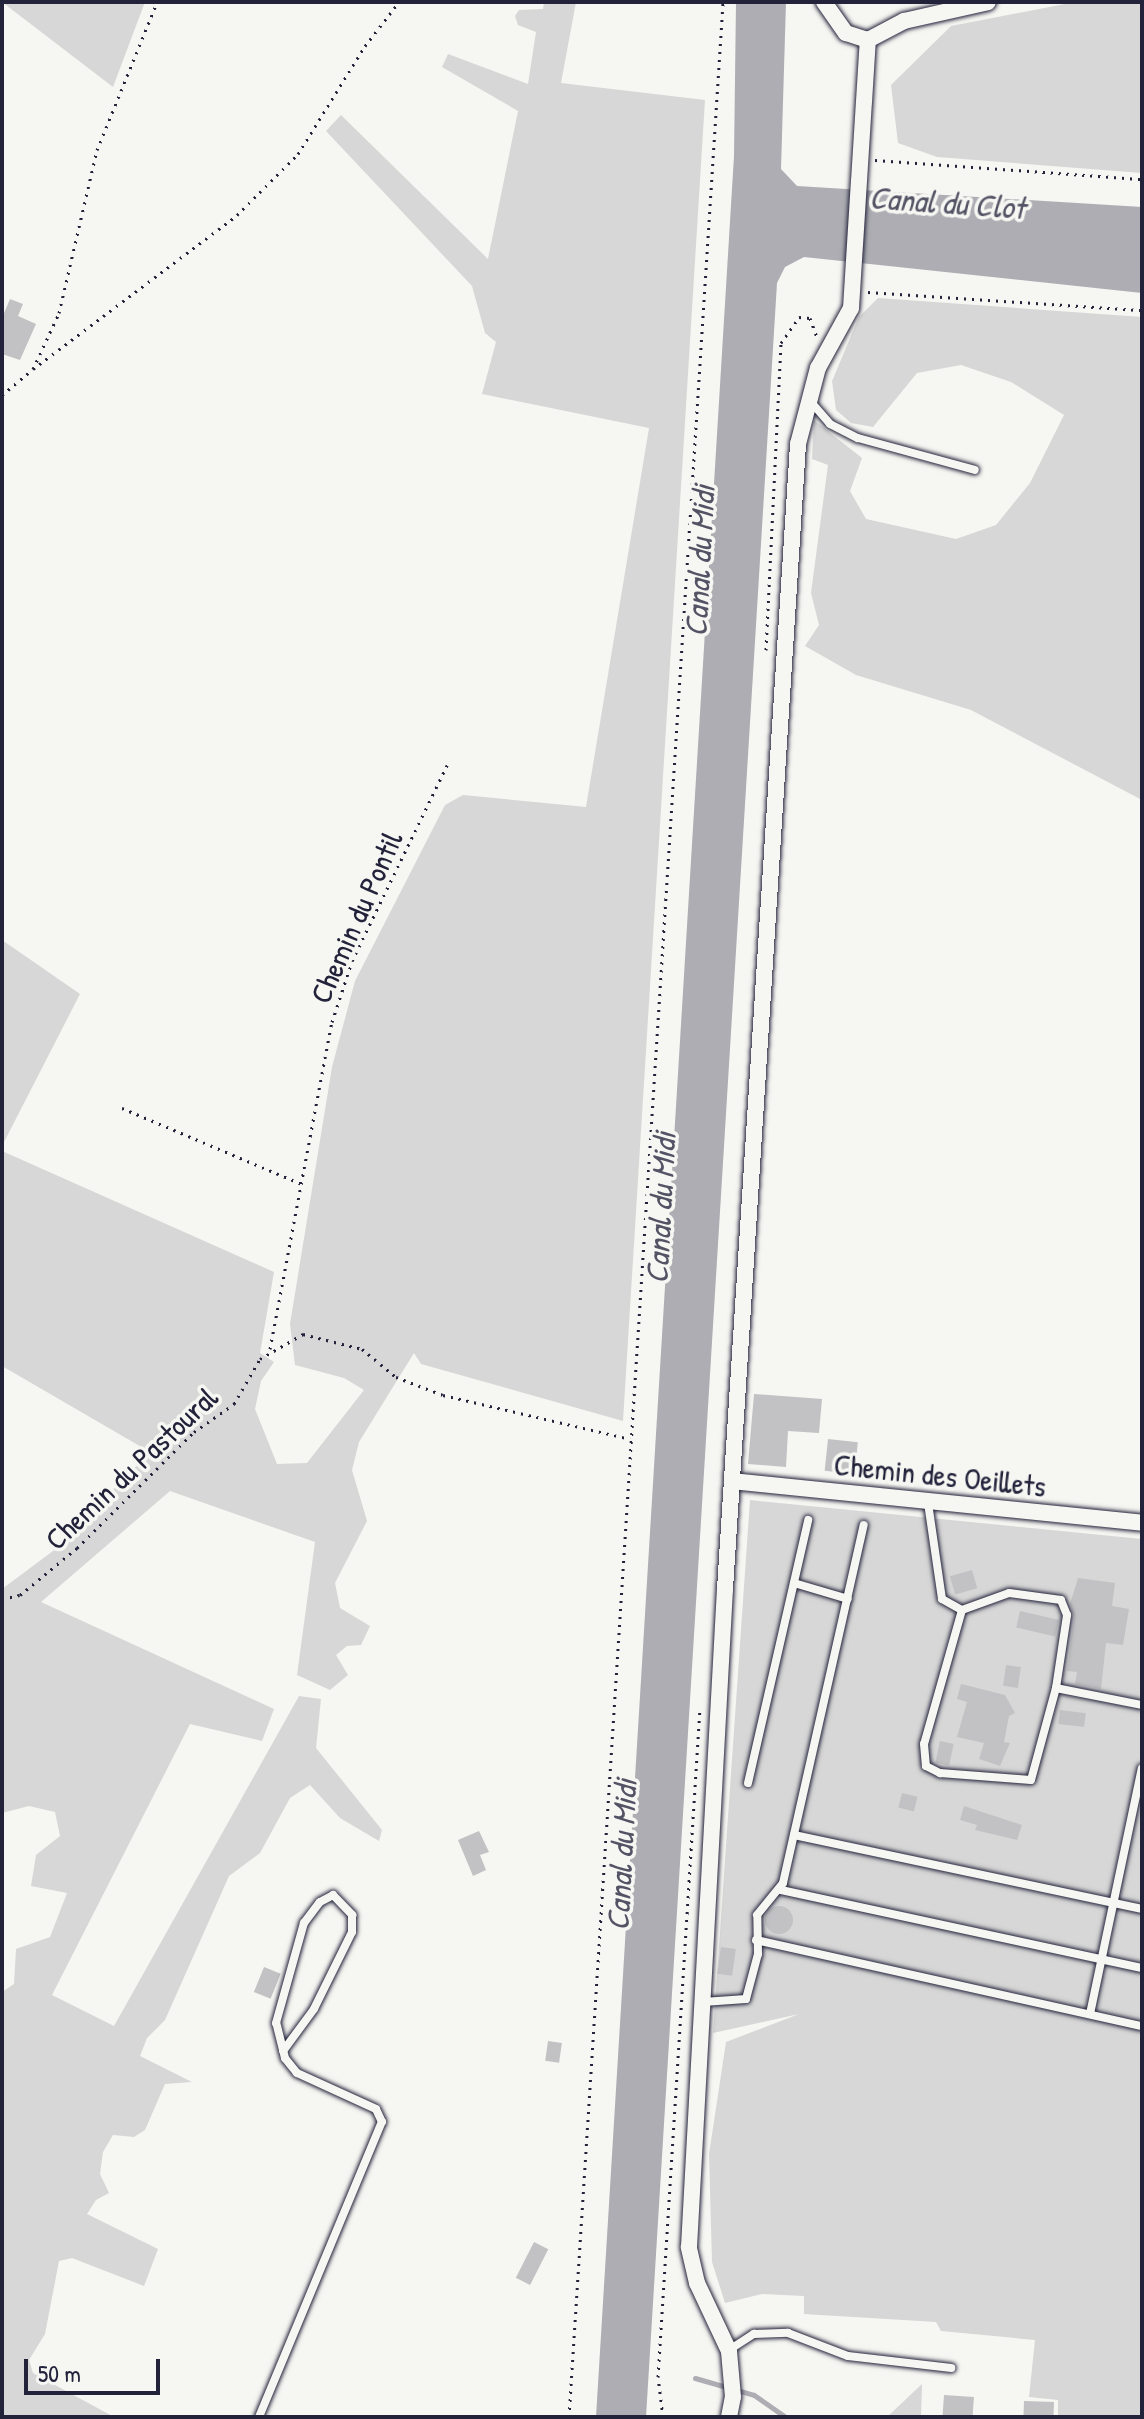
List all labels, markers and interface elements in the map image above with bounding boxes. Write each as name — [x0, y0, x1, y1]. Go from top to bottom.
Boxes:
water label: Canal du Clot — [868, 178, 1026, 228]
water label: Canal du Midi — [677, 484, 723, 638]
street label: Chemin du Pontil — [302, 826, 410, 1008]
water label: Canal du Midi — [638, 1131, 684, 1285]
street label: Chemin du Pastoural — [37, 1379, 225, 1557]
street label: Chemin des Oeillets — [832, 1446, 1048, 1504]
water label: Canal du Midi — [599, 1778, 645, 1932]
scale bar — [28, 2343, 164, 2393]
text: 50 m — [38, 2357, 81, 2389]

